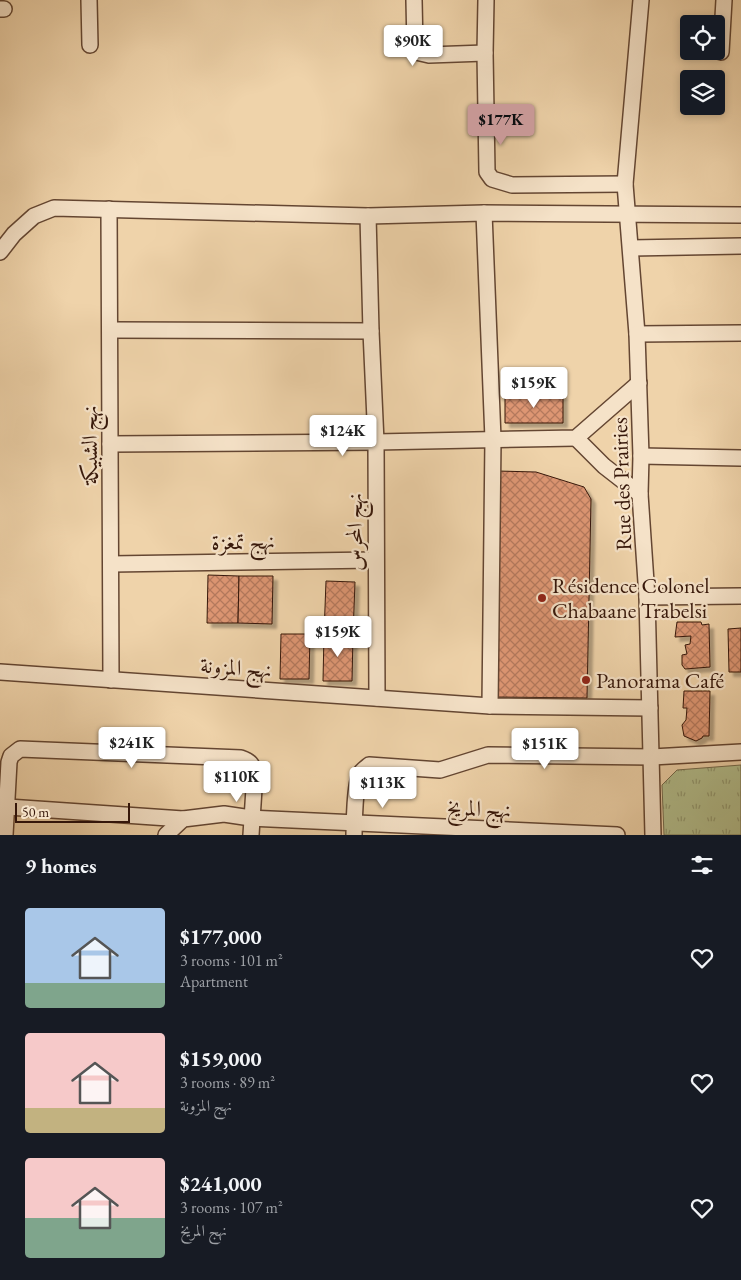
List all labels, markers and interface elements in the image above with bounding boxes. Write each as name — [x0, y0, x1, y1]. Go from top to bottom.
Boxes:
map controls — [680, 15, 725, 115]
button: locate — [680, 15, 725, 60]
pin: $90K — [383, 24, 443, 67]
text: $90K — [395, 30, 431, 51]
button: layers — [680, 70, 725, 115]
pin: $177K — [466, 104, 536, 146]
text: $177K — [479, 109, 523, 130]
pin: $159K — [499, 366, 569, 409]
text: $159K — [512, 372, 556, 393]
street label: نهج الشبيكة — [75, 405, 109, 486]
pin: $124K — [308, 414, 378, 457]
street label: Rue des Prairies — [605, 417, 638, 551]
text: $124K — [321, 420, 365, 441]
street label: نهج المحرس — [340, 493, 374, 571]
street label: نهج تمغزة — [211, 526, 275, 562]
place label: Résidence Colonel Chabaane Trabelsi — [552, 571, 709, 625]
marker: Résidence Colonel Chabaane Trabelsi — [536, 592, 548, 604]
pin: $159K — [303, 616, 373, 658]
text: $159K — [316, 621, 360, 642]
street label: نهج المزونة — [199, 651, 273, 689]
place label: Panorama Café — [596, 666, 725, 695]
marker: Panorama Café — [580, 674, 592, 686]
pin: $241K — [97, 726, 167, 769]
pin: $151K — [510, 728, 580, 770]
text: $241K — [110, 732, 154, 753]
text: $151K — [523, 733, 567, 754]
pin: $110K — [202, 760, 272, 803]
text: $110K — [215, 766, 259, 787]
pin: $113K — [348, 766, 418, 809]
text: $113K — [361, 772, 405, 793]
street label: نهج المريخ — [446, 792, 512, 830]
scale bar — [15, 800, 130, 823]
text: 50 m — [22, 803, 49, 821]
icon: filters — [688, 851, 716, 879]
text: 9 homes — [25, 852, 97, 879]
text: $177,000 — [180, 923, 262, 950]
icon: home — [65, 928, 125, 988]
icon: heart — [688, 944, 716, 972]
text: 3 rooms · 101 m² — [180, 950, 283, 971]
text: Apartment — [180, 971, 248, 992]
text: $159,000 — [180, 1045, 262, 1072]
icon: home — [65, 1053, 125, 1113]
icon: heart — [688, 1069, 716, 1097]
text: 3 rooms · 89 m² — [180, 1072, 275, 1093]
text: نهج المزونة — [180, 1095, 232, 1116]
text: $241,000 — [180, 1170, 262, 1197]
icon: home — [65, 1178, 125, 1238]
icon: heart — [688, 1194, 716, 1222]
text: 3 rooms · 107 m² — [180, 1197, 283, 1218]
text: نهج المريخ — [180, 1220, 227, 1241]

